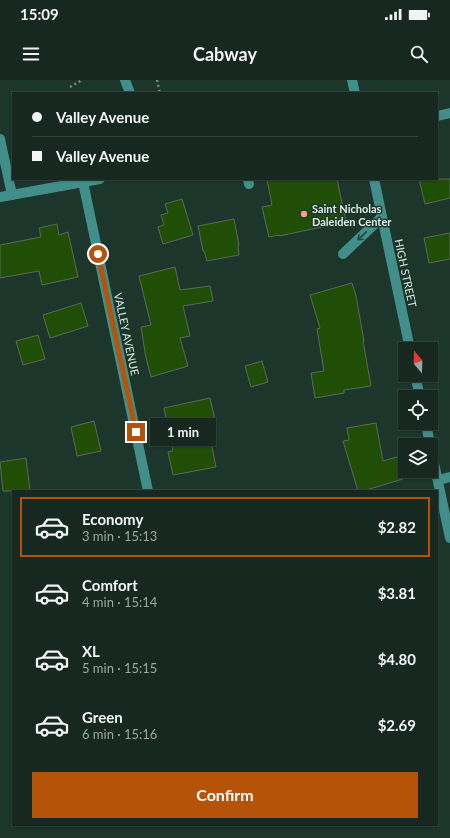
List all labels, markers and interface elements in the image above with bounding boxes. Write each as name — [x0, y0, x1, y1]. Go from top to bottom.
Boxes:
text: 15:09 — [20, 5, 59, 23]
icon: menu — [20, 43, 42, 65]
text: Cabway — [193, 43, 257, 65]
icon: search — [408, 43, 430, 65]
text: Valley Avenue — [56, 108, 149, 126]
text: Valley Avenue — [56, 147, 149, 165]
place label: Saint Nicholas Daleiden Center — [312, 202, 392, 228]
marker: Saint Nicholas Daleiden Center — [299, 209, 309, 219]
one-way arrow — [358, 231, 368, 240]
street label: HIGH STREET — [392, 238, 420, 309]
route start — [89, 245, 107, 263]
street label: VALLEY AVENUE — [112, 291, 142, 377]
north arrow — [398, 342, 438, 382]
map controls — [398, 342, 438, 478]
button: locate — [398, 390, 438, 430]
callout: 1 min — [150, 418, 216, 446]
route end — [127, 423, 145, 441]
text: 1 min — [167, 424, 199, 440]
button: layers — [398, 438, 438, 478]
icon: car — [34, 509, 70, 545]
text: Economy — [82, 510, 143, 528]
text: $2.82 — [378, 518, 416, 536]
text: 3 min · 15:13 — [82, 528, 157, 544]
icon: car — [34, 575, 70, 611]
text: Comfort — [82, 576, 138, 594]
text: $3.81 — [378, 584, 416, 602]
text: 4 min · 15:14 — [82, 594, 157, 610]
icon: car — [34, 641, 70, 677]
text: XL — [82, 642, 100, 660]
text: $4.80 — [378, 650, 416, 668]
text: 5 min · 15:15 — [82, 660, 157, 676]
icon: car — [34, 707, 70, 743]
text: Green — [82, 708, 123, 726]
text: $2.69 — [378, 716, 416, 734]
text: 6 min · 15:16 — [82, 726, 157, 742]
button: Confirm — [32, 772, 418, 818]

